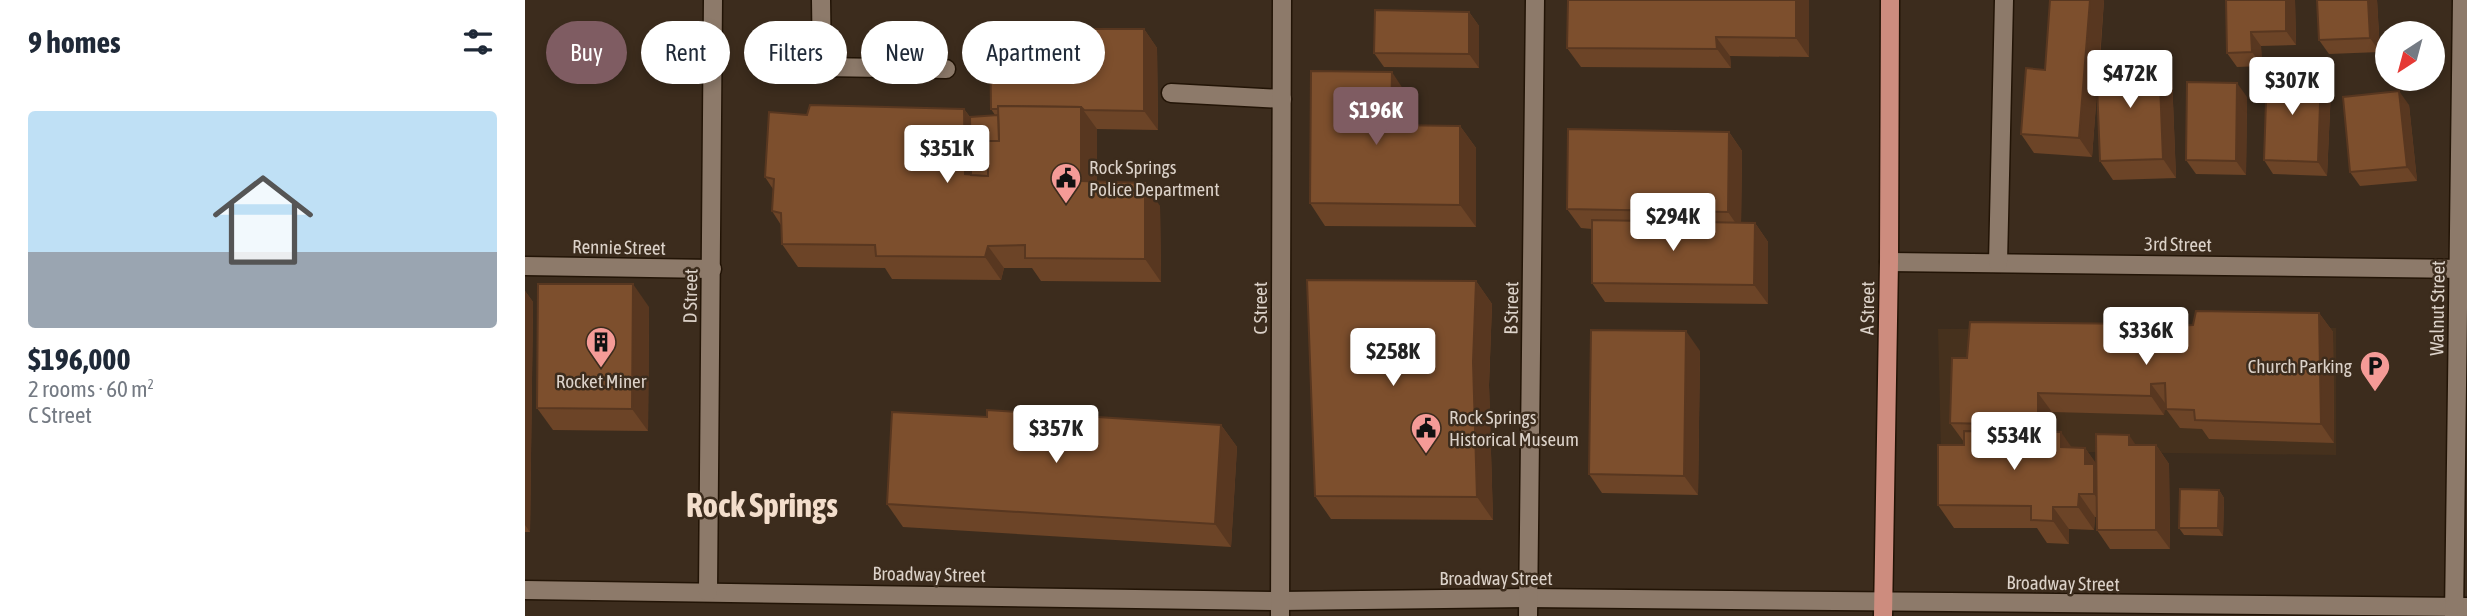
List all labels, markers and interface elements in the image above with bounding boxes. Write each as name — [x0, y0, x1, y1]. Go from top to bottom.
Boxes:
chip: Buy — [546, 21, 627, 84]
chip: Rent — [641, 21, 730, 84]
chip: Filters — [744, 21, 847, 84]
chip: New — [861, 21, 948, 84]
chip: Apartment — [962, 21, 1105, 84]
north arrow — [2375, 21, 2445, 91]
map controls — [2375, 21, 2445, 91]
icon: filters — [459, 23, 497, 61]
text: 9 homes — [28, 25, 121, 59]
pin: $472K — [2081, 50, 2179, 110]
pin: $307K — [2243, 58, 2341, 117]
text: $472K — [2103, 60, 2157, 86]
text: $307K — [2265, 67, 2319, 93]
pin: $196K — [1327, 88, 1425, 147]
text: $196K — [1349, 97, 1403, 123]
pin: $351K — [898, 125, 996, 185]
text: $351K — [920, 135, 974, 161]
place label: Rock Springs Police Department — [1089, 156, 1220, 200]
icon: home — [200, 157, 326, 283]
public building icon: Rock Springs Police Department — [1049, 161, 1083, 205]
pin: $294K — [1624, 194, 1722, 253]
text: $294K — [1646, 203, 1700, 229]
street label: 3rd Street — [2144, 232, 2212, 256]
street label: Rennie Street — [572, 235, 666, 259]
street label: Walnut Street — [2425, 260, 2449, 356]
street label: D Street — [679, 268, 701, 324]
street label: B Street — [1500, 281, 1522, 335]
street label: A Street — [1856, 281, 1878, 335]
street label: C Street — [1249, 282, 1271, 334]
pin: $336K — [2097, 308, 2195, 367]
text: $336K — [2119, 317, 2173, 343]
building icon: Rocket Miner — [584, 325, 618, 369]
pin: $258K — [1344, 328, 1442, 388]
text: $258K — [1366, 338, 1420, 364]
text: $196,000 — [28, 342, 131, 376]
parking icon: Church Parking — [2358, 349, 2392, 393]
place label: Church Parking — [2248, 355, 2353, 377]
place label: Rocket Miner — [556, 370, 647, 392]
text: 2 rooms · 60 m² — [28, 376, 154, 402]
text: C Street — [28, 402, 92, 428]
pin: $357K — [1007, 406, 1105, 465]
place label: Rock Springs Historical Museum — [1449, 406, 1579, 450]
public building icon: Rock Springs Historical Museum — [1409, 411, 1443, 455]
pin: $534K — [1965, 412, 2063, 472]
text: $357K — [1029, 415, 1083, 441]
text: $534K — [1987, 422, 2041, 448]
district label: Rock Springs — [686, 486, 838, 524]
street label: Broadway Street — [872, 562, 986, 586]
street label: Broadway Street — [1439, 567, 1553, 589]
street label: Broadway Street — [2006, 571, 2120, 595]

